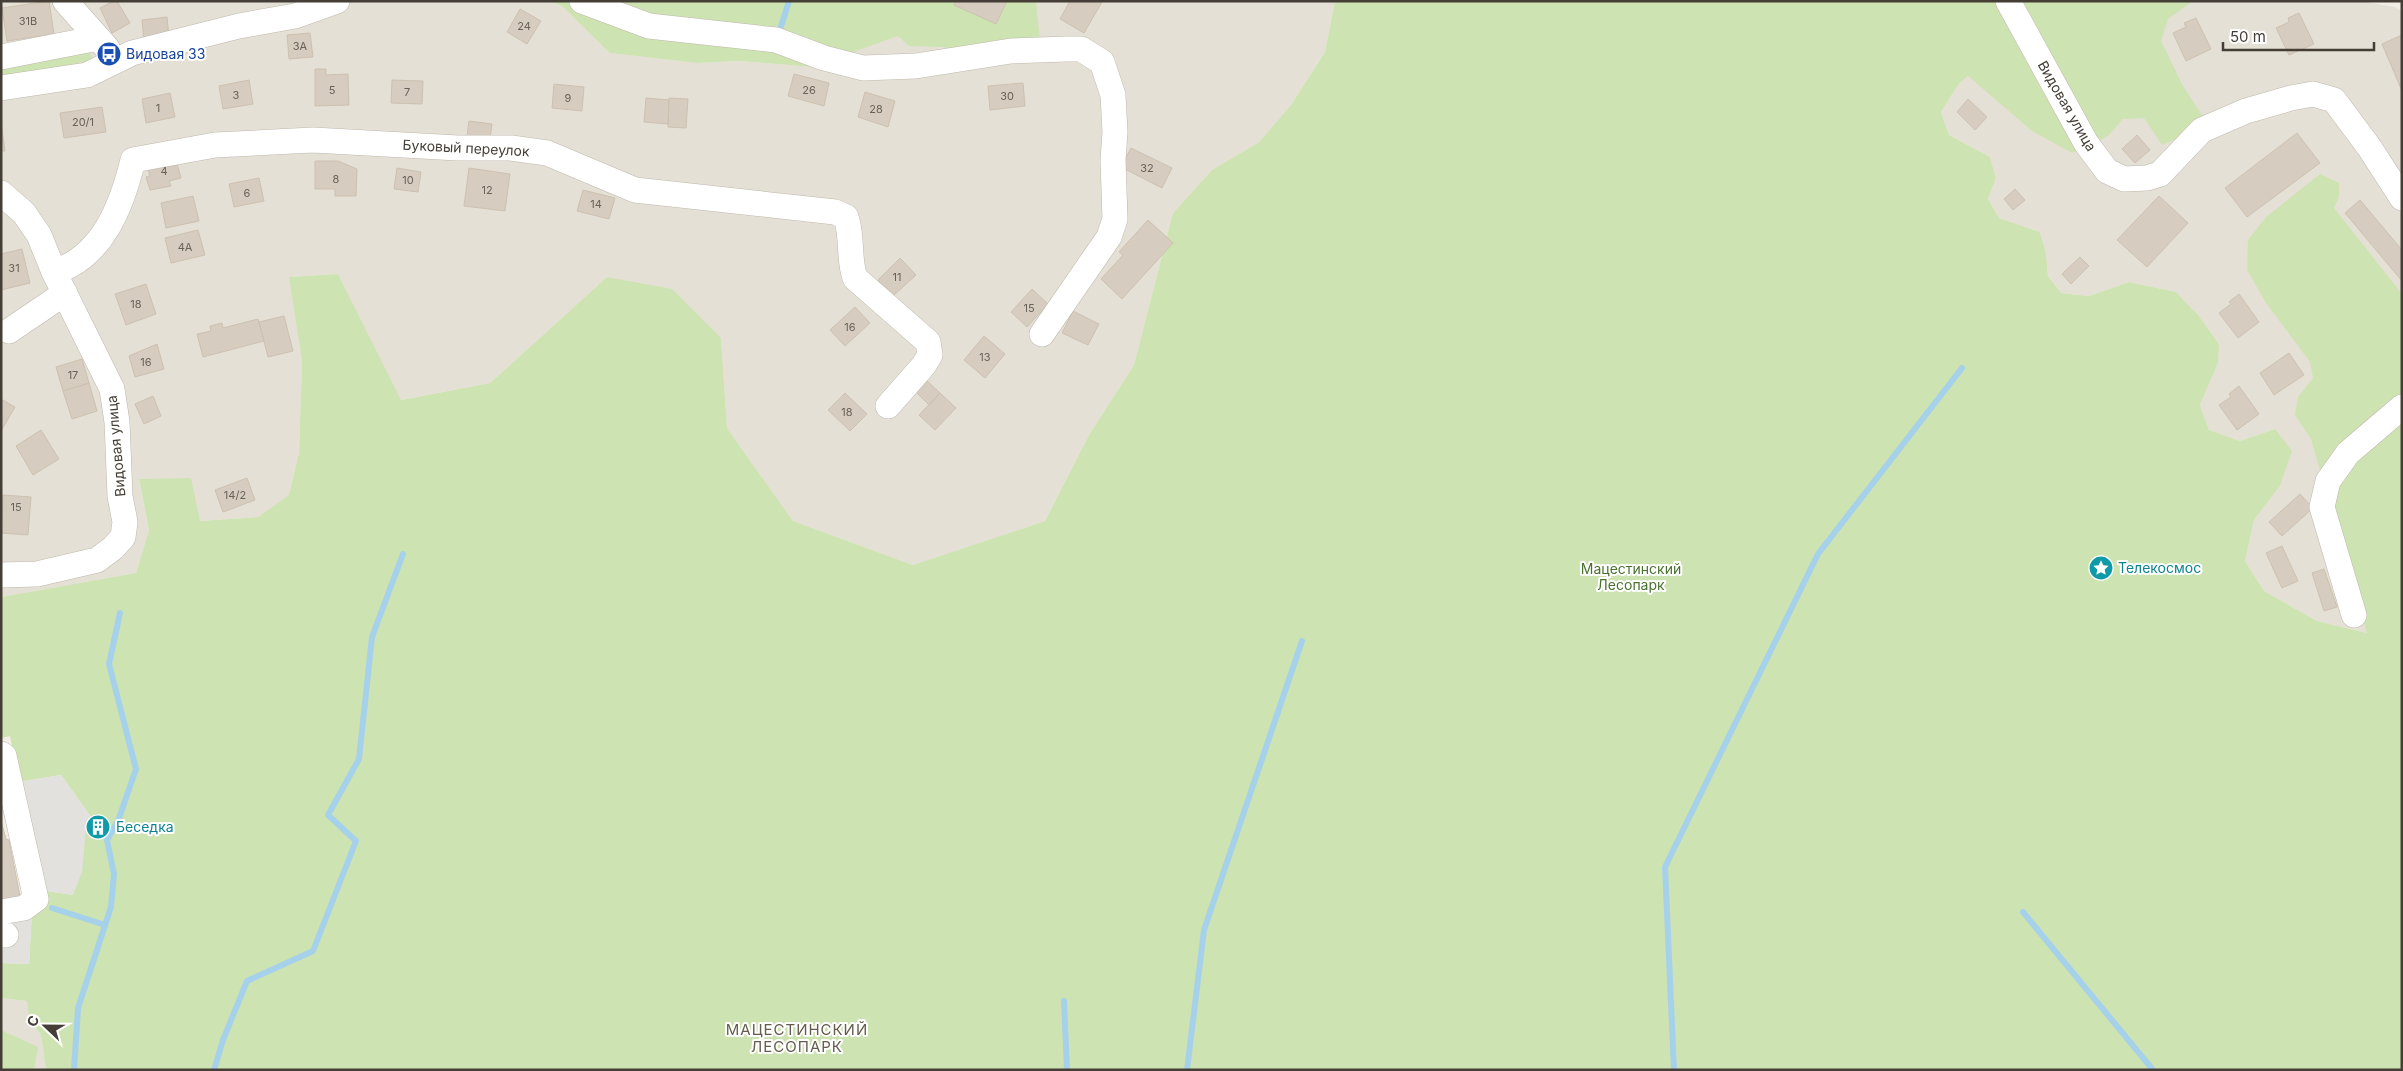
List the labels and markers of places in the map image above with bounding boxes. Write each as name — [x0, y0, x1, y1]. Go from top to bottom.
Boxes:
bus stop icon: Видовая 33 — [96, 41, 122, 67]
place label: Видовая 33 — [126, 45, 205, 62]
place icon: Телекосмос — [2088, 555, 2114, 581]
place label: Телекосмос — [2118, 559, 2201, 576]
building icon: Беседка — [85, 814, 111, 840]
place label: Беседка — [116, 818, 174, 835]

